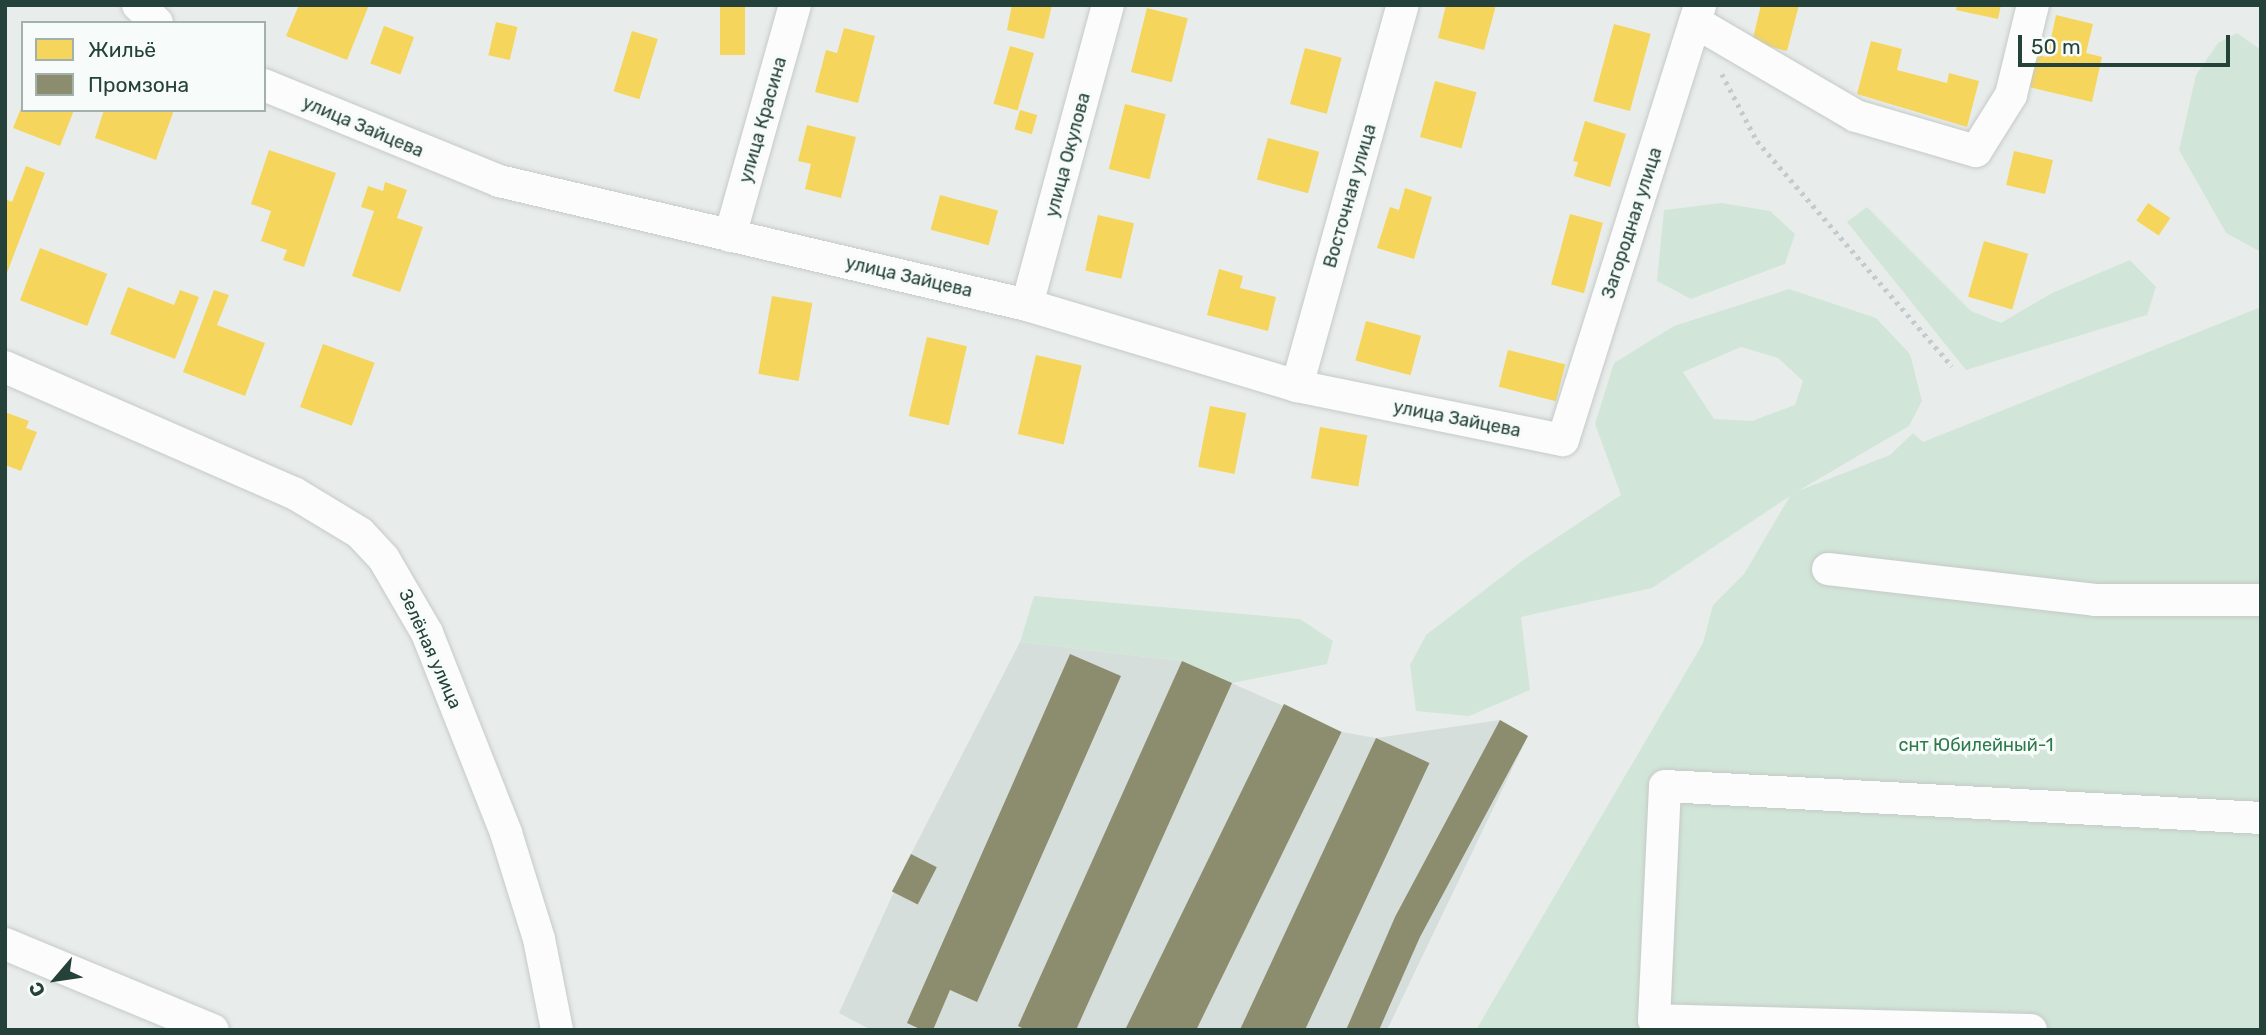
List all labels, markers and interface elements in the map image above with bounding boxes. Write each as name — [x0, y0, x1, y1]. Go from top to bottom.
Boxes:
legend — [21, 21, 266, 112]
scale bar — [2021, 21, 2233, 65]
text: 50 m — [2031, 34, 2081, 59]
text: Жильё — [88, 37, 156, 62]
street label: улица Красина — [735, 54, 791, 186]
text: Промзона — [88, 72, 189, 97]
street label: улица Окулова — [1041, 90, 1095, 220]
street label: улица Зайцева — [299, 92, 427, 162]
street label: Восточная улица — [1319, 122, 1381, 270]
street label: Загородная улица — [1597, 145, 1667, 301]
street label: улица Зайцева — [843, 252, 975, 302]
street label: улица Зайцева — [1391, 396, 1523, 442]
street label: Зелёная улица — [394, 586, 466, 712]
park label: снт Юбилейный-1 — [1899, 734, 2053, 756]
north arrow — [21, 944, 91, 1014]
text: С — [24, 978, 50, 1001]

